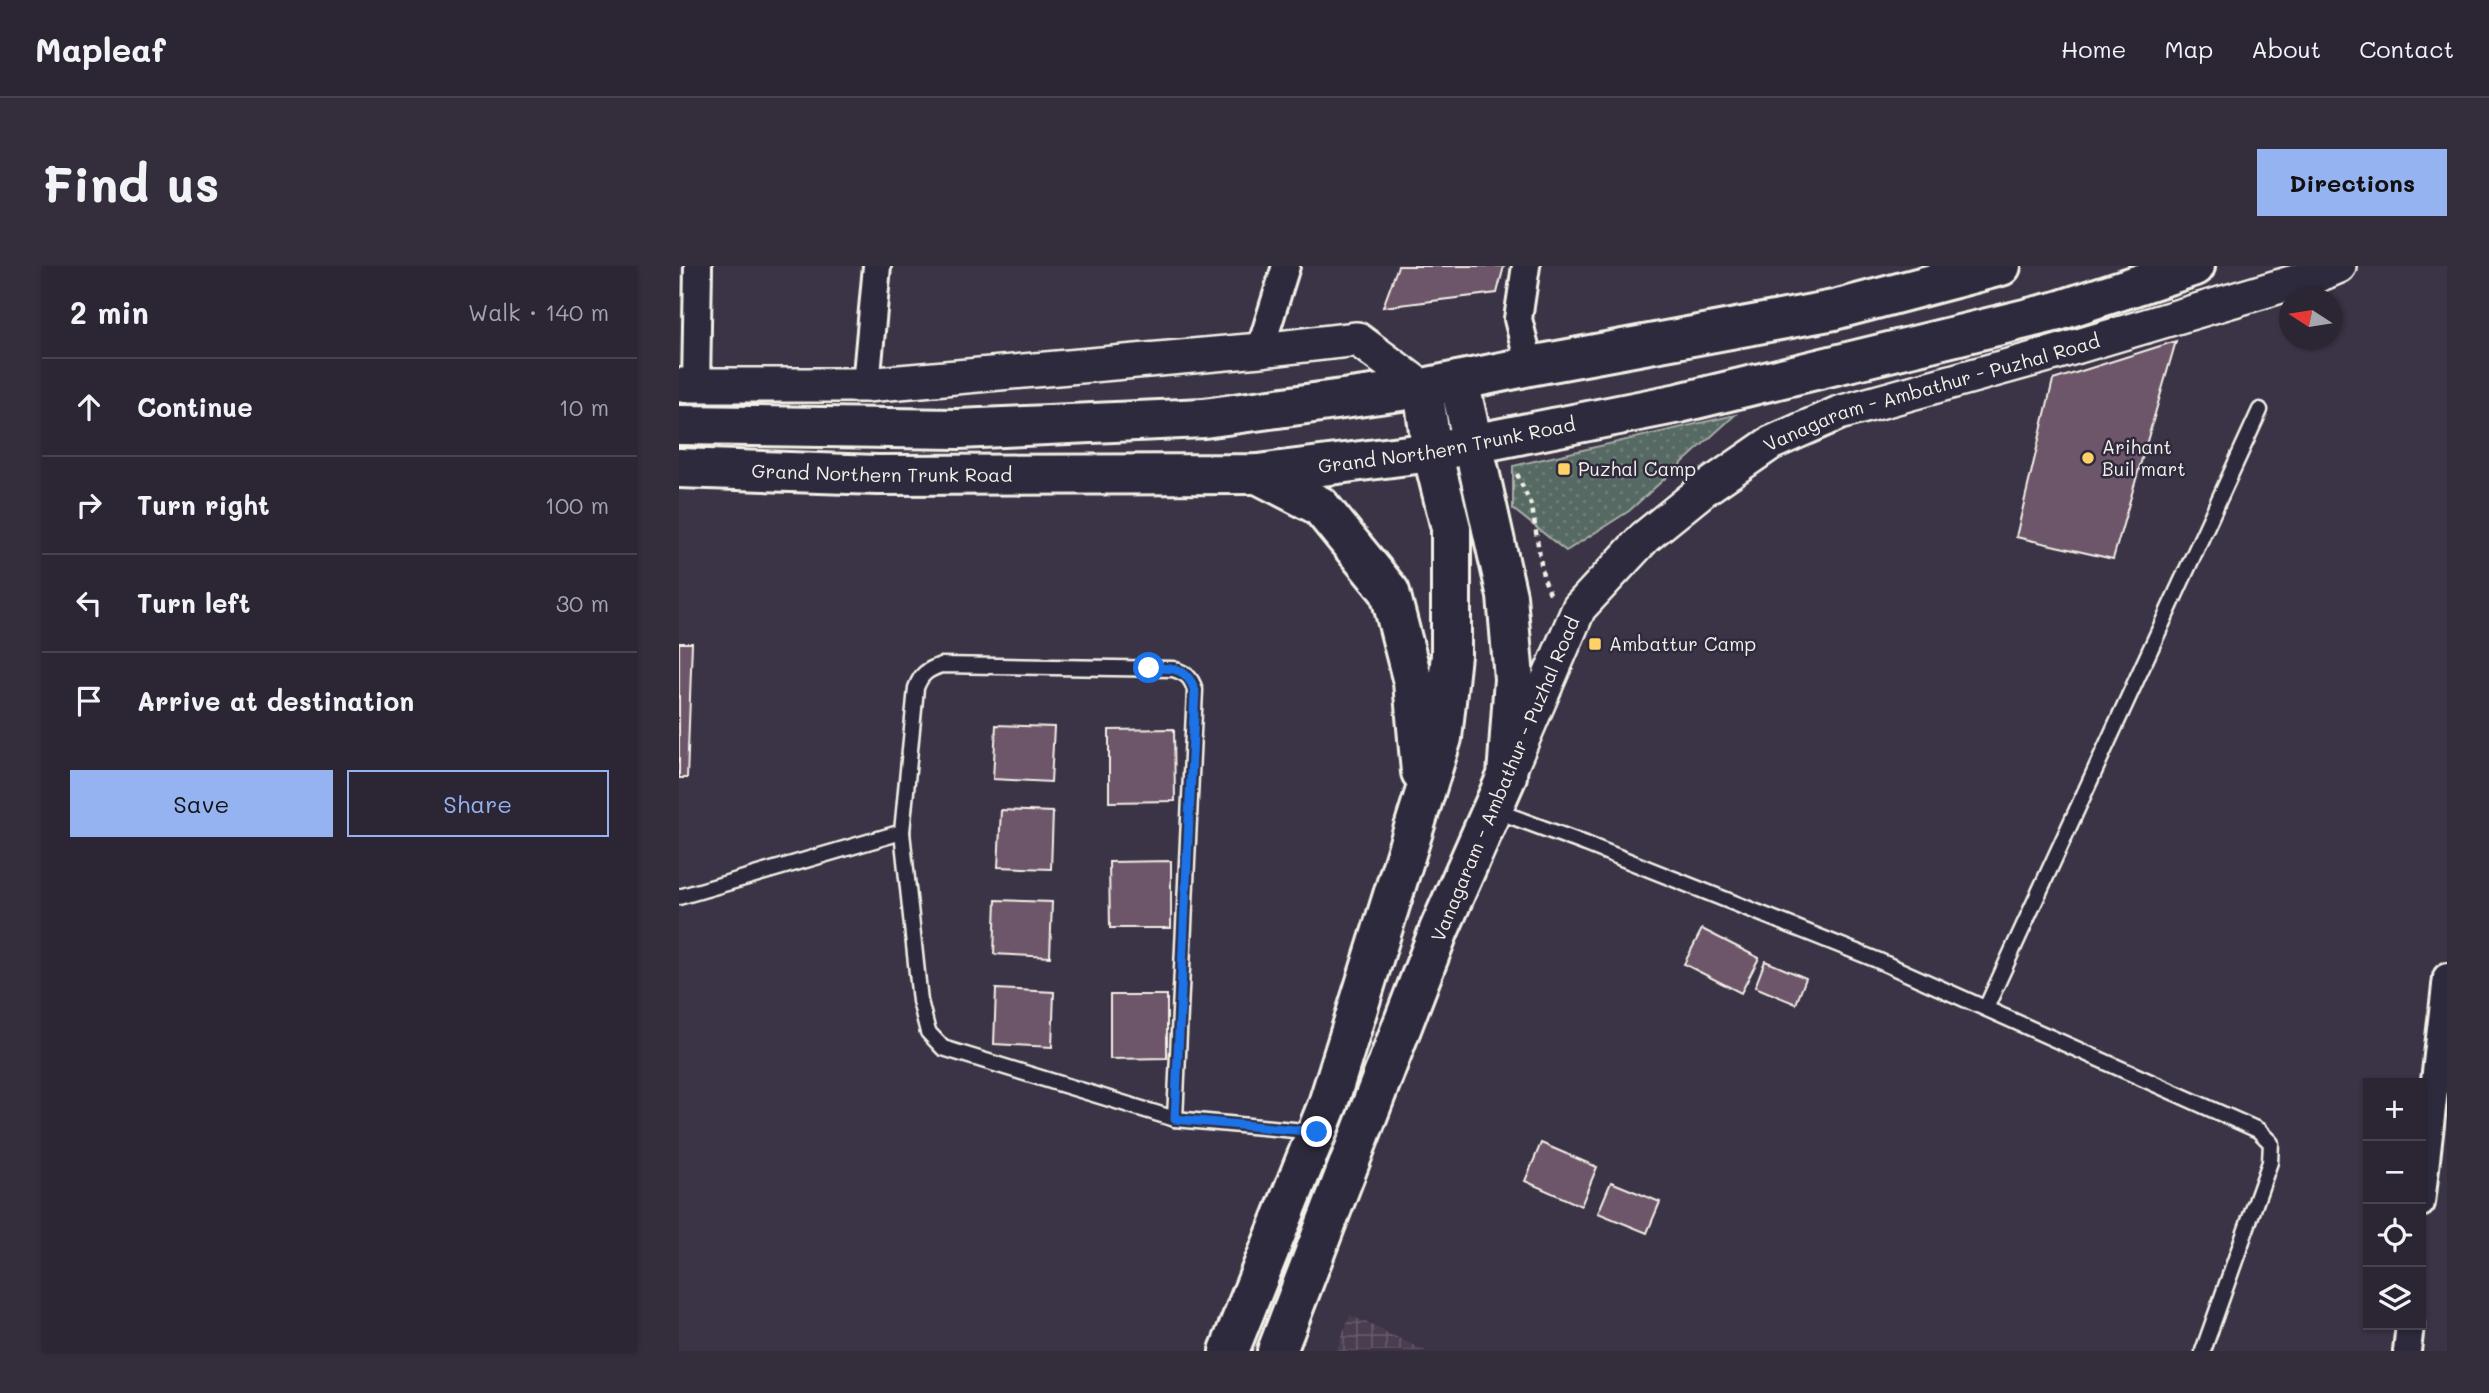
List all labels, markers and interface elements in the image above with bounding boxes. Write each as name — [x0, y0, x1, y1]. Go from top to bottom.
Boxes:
text: Mapleaf — [35, 27, 166, 70]
text: Home — [2061, 33, 2126, 64]
text: Map — [2164, 33, 2213, 64]
text: About — [2251, 33, 2321, 64]
text: Contact — [2359, 33, 2454, 64]
button: Directions — [2257, 149, 2447, 216]
text: Find us — [42, 151, 220, 214]
north arrow — [2279, 287, 2342, 350]
text: 2 min — [70, 292, 149, 332]
text: Walk · 140 m — [468, 297, 609, 327]
street label: Vanagaram - Ambathur - Puzhal Road — [1758, 327, 2102, 457]
icon: ahead — [70, 388, 108, 426]
text: Continue — [137, 390, 253, 424]
text: 10 m — [559, 392, 609, 422]
street label: Grand Northern Trunk Road — [1316, 411, 1577, 478]
place label: Arihant Buil mart — [2102, 434, 2186, 481]
marker: Arihant Buil mart — [2080, 450, 2096, 466]
place label: Puzhal Camp — [1578, 456, 1696, 481]
street label: Grand Northern Trunk Road — [751, 458, 1012, 487]
marker: Puzhal Camp — [1556, 461, 1572, 477]
icon: right — [70, 486, 108, 524]
text: Turn right — [137, 488, 270, 522]
text: 100 m — [545, 490, 609, 520]
icon: left — [70, 584, 108, 622]
text: Turn left — [137, 586, 250, 620]
text: 30 m — [556, 588, 609, 618]
street label: Vanagaram - Ambathur - Puzhal Road — [1425, 613, 1585, 945]
place label: Ambattur Camp — [1609, 631, 1756, 656]
marker: Ambattur Camp — [1587, 636, 1603, 652]
route start — [1133, 652, 1164, 683]
icon: arrive — [70, 682, 108, 720]
text: Arrive at destination — [137, 684, 414, 718]
button: Save — [70, 770, 333, 837]
button: Share — [347, 770, 609, 837]
map controls — [2363, 1078, 2426, 1330]
button: + — [2363, 1078, 2426, 1141]
route end — [1301, 1116, 1332, 1147]
button: − — [2363, 1141, 2426, 1204]
button: locate — [2363, 1204, 2426, 1267]
button: layers — [2363, 1267, 2426, 1330]

